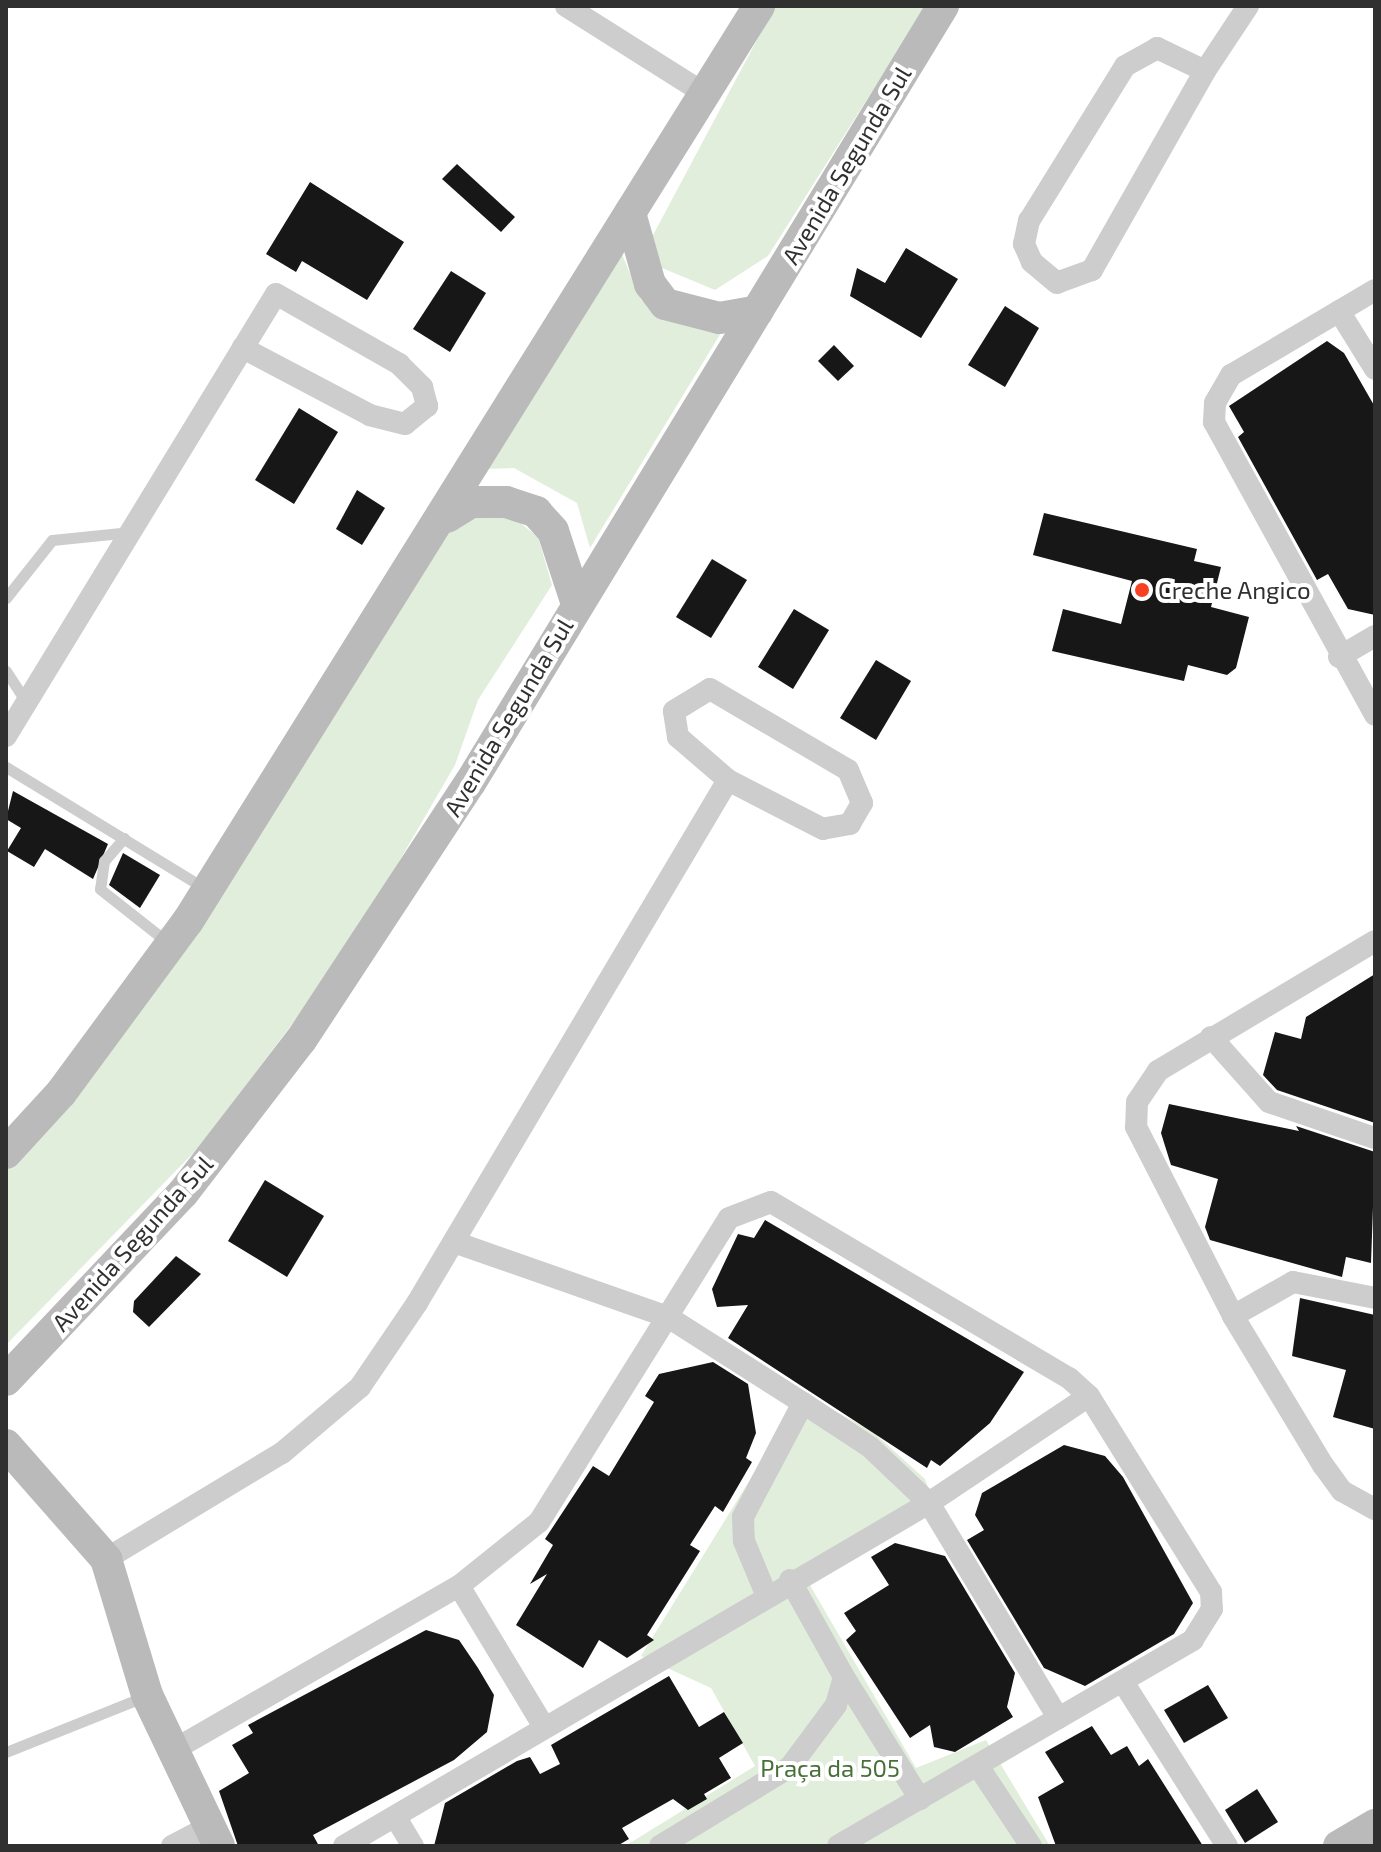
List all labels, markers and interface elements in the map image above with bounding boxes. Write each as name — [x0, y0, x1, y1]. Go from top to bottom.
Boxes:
street label: Avenida Segunda Sul — [775, 61, 917, 269]
place label: Creche Angico — [1158, 576, 1311, 604]
marker: Creche Angico — [1133, 581, 1151, 599]
street label: Avenida Segunda Sul — [437, 613, 579, 821]
street label: Avenida Segunda Sul — [46, 1149, 218, 1337]
park label: Praça da 505 — [760, 1754, 900, 1782]

